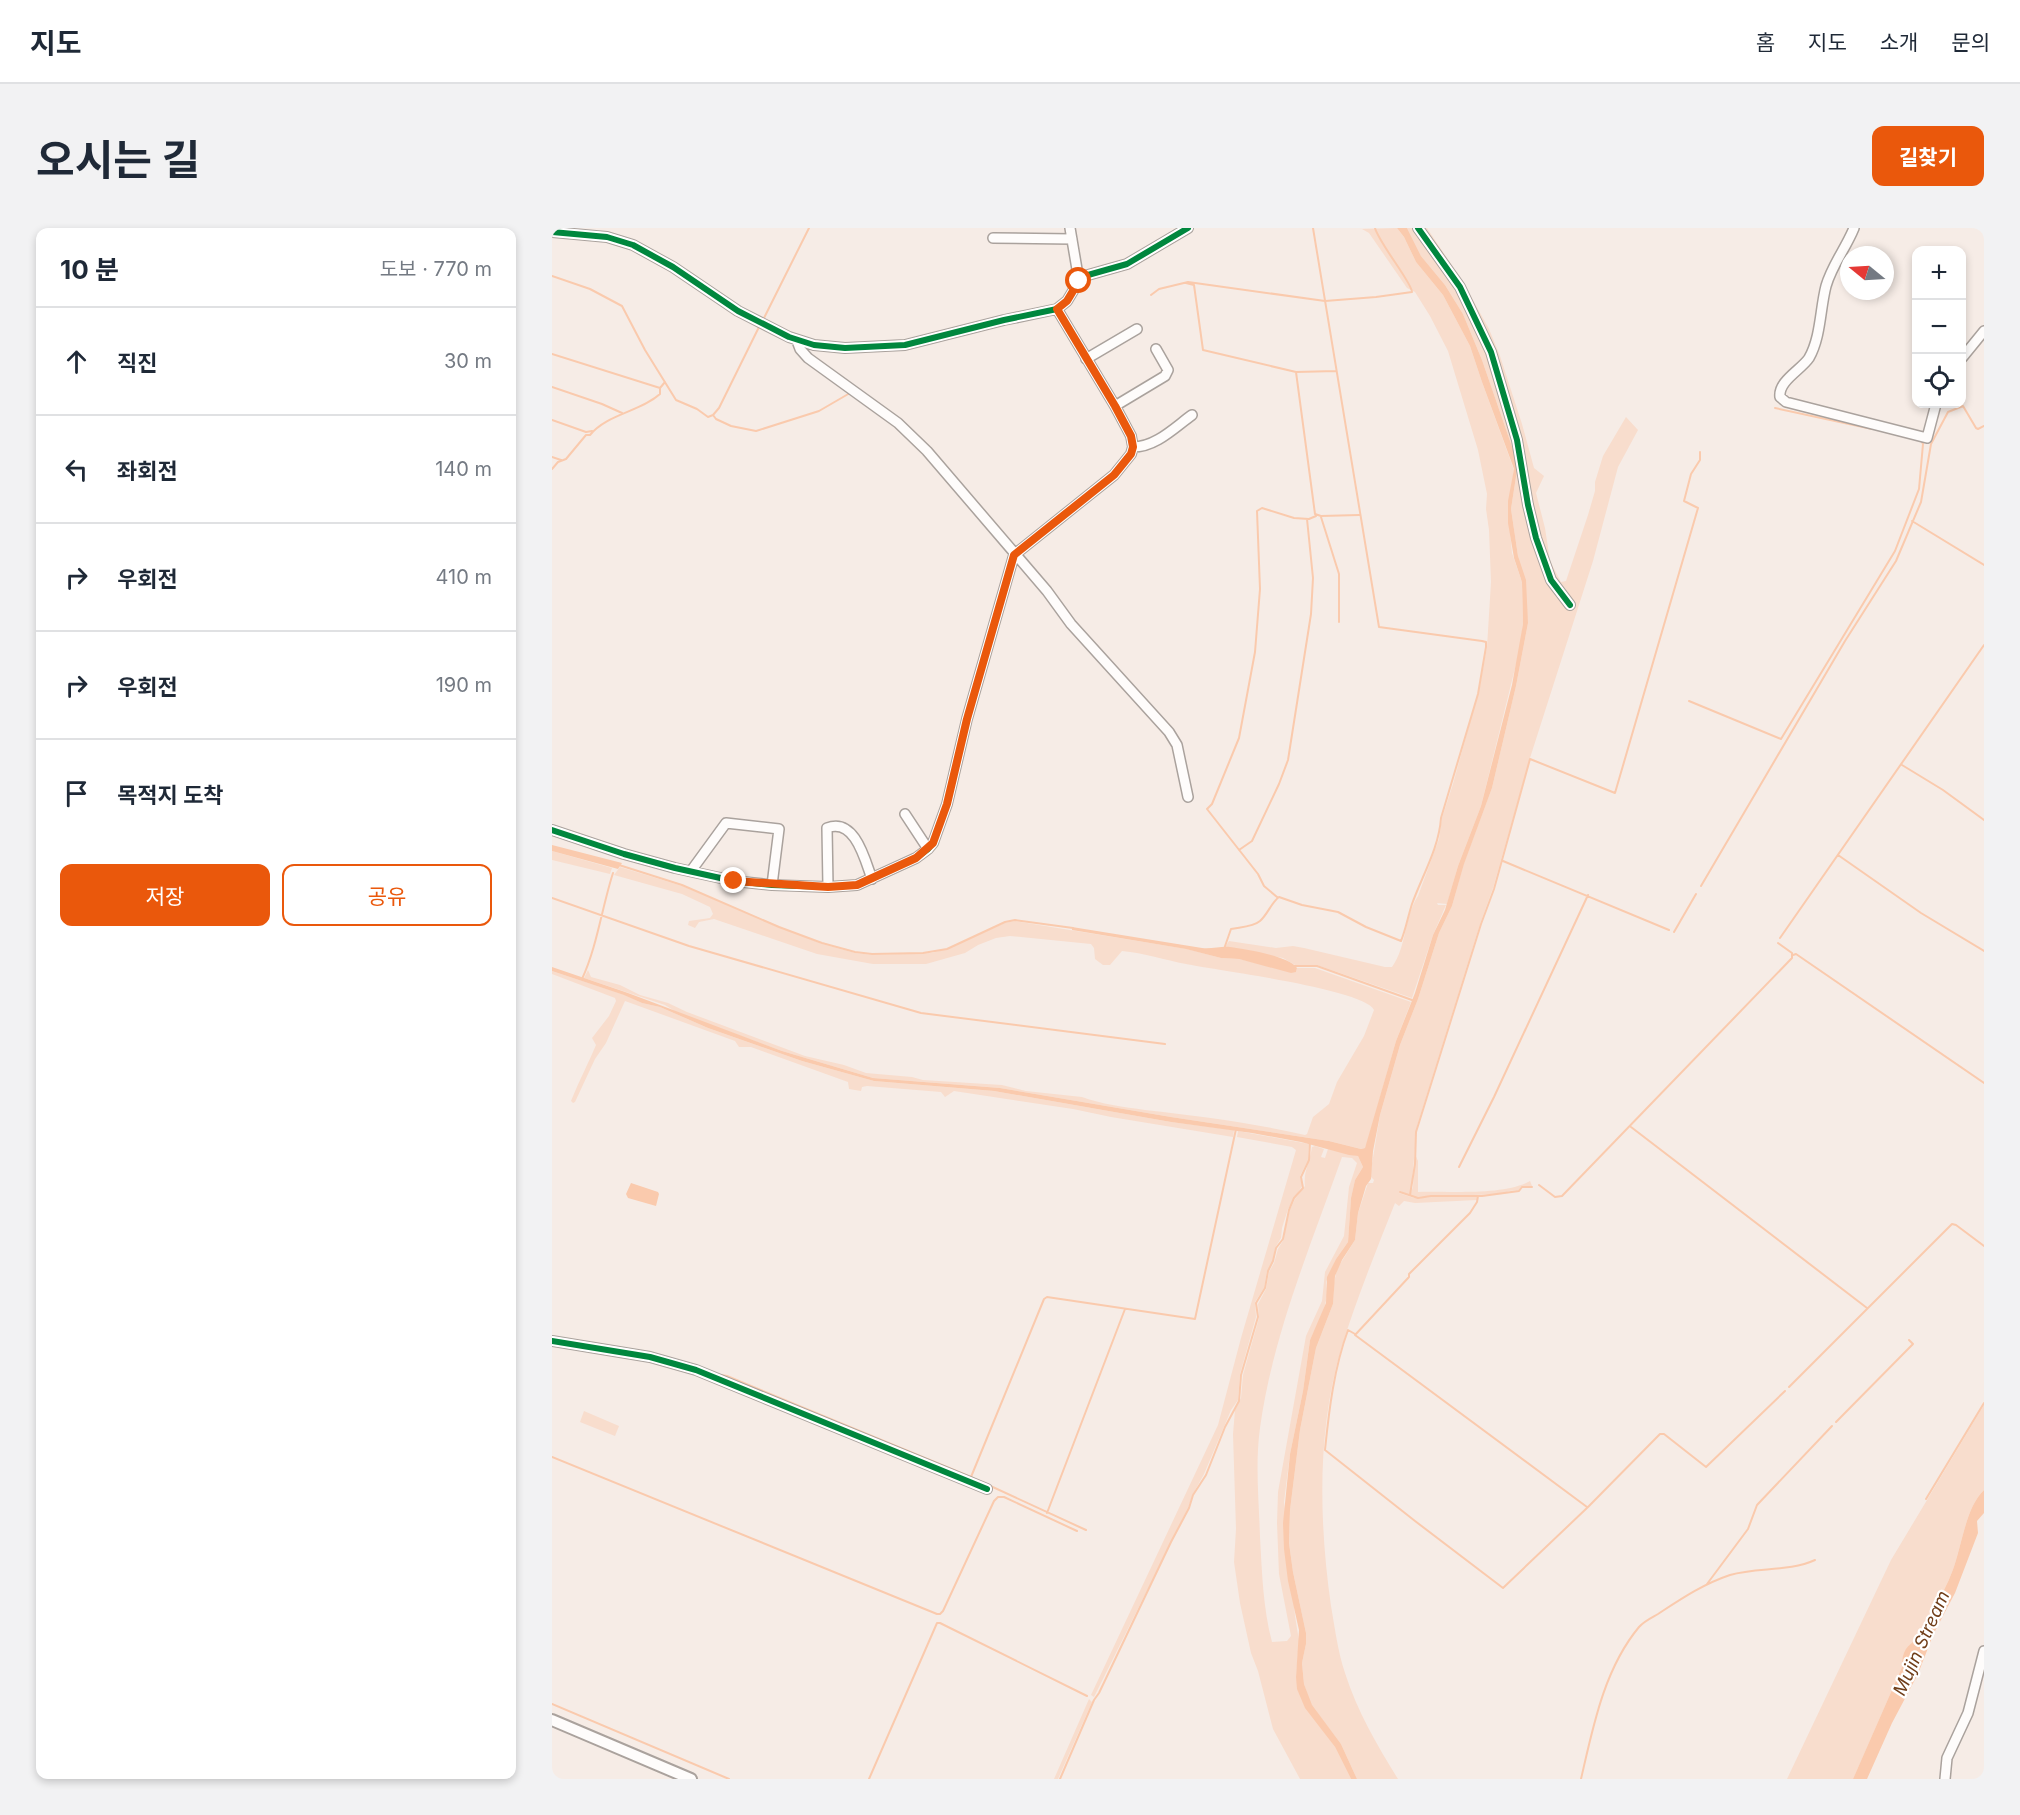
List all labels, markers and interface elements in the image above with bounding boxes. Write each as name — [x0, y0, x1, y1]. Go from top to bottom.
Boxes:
text: 지도 — [30, 26, 82, 60]
text: 홈 — [1756, 30, 1775, 55]
text: 지도 — [1808, 30, 1847, 55]
text: 소개 — [1880, 30, 1918, 55]
text: 문의 — [1951, 30, 1990, 55]
button: 길찾기 — [1872, 126, 1984, 186]
text: 오시는 길 — [36, 134, 201, 185]
north arrow — [1840, 246, 1894, 300]
map controls — [1912, 246, 1966, 408]
button: + — [1912, 246, 1966, 300]
text: 10 분 — [60, 254, 119, 285]
text: 도보 · 770 m — [380, 257, 492, 281]
route start — [1065, 267, 1091, 293]
button: − — [1912, 300, 1966, 354]
icon: ahead — [60, 345, 93, 378]
text: 30 m — [444, 349, 492, 373]
text: 직진 — [117, 350, 157, 376]
button: locate — [1912, 354, 1966, 408]
icon: left — [60, 453, 93, 486]
text: 140 m — [435, 457, 492, 481]
text: 좌회전 — [117, 458, 178, 484]
icon: right — [60, 561, 93, 594]
text: 410 m — [436, 565, 492, 589]
text: 우회전 — [117, 566, 178, 592]
icon: right — [60, 669, 93, 702]
text: 190 m — [436, 673, 492, 697]
text: 우회전 — [117, 674, 178, 700]
icon: arrive — [60, 777, 93, 810]
text: 목적지 도착 — [117, 782, 223, 808]
button: 저장 — [60, 864, 270, 926]
button: 공유 — [282, 864, 492, 926]
route end — [720, 867, 746, 893]
water label: Mujin Stream — [1889, 1587, 1954, 1699]

